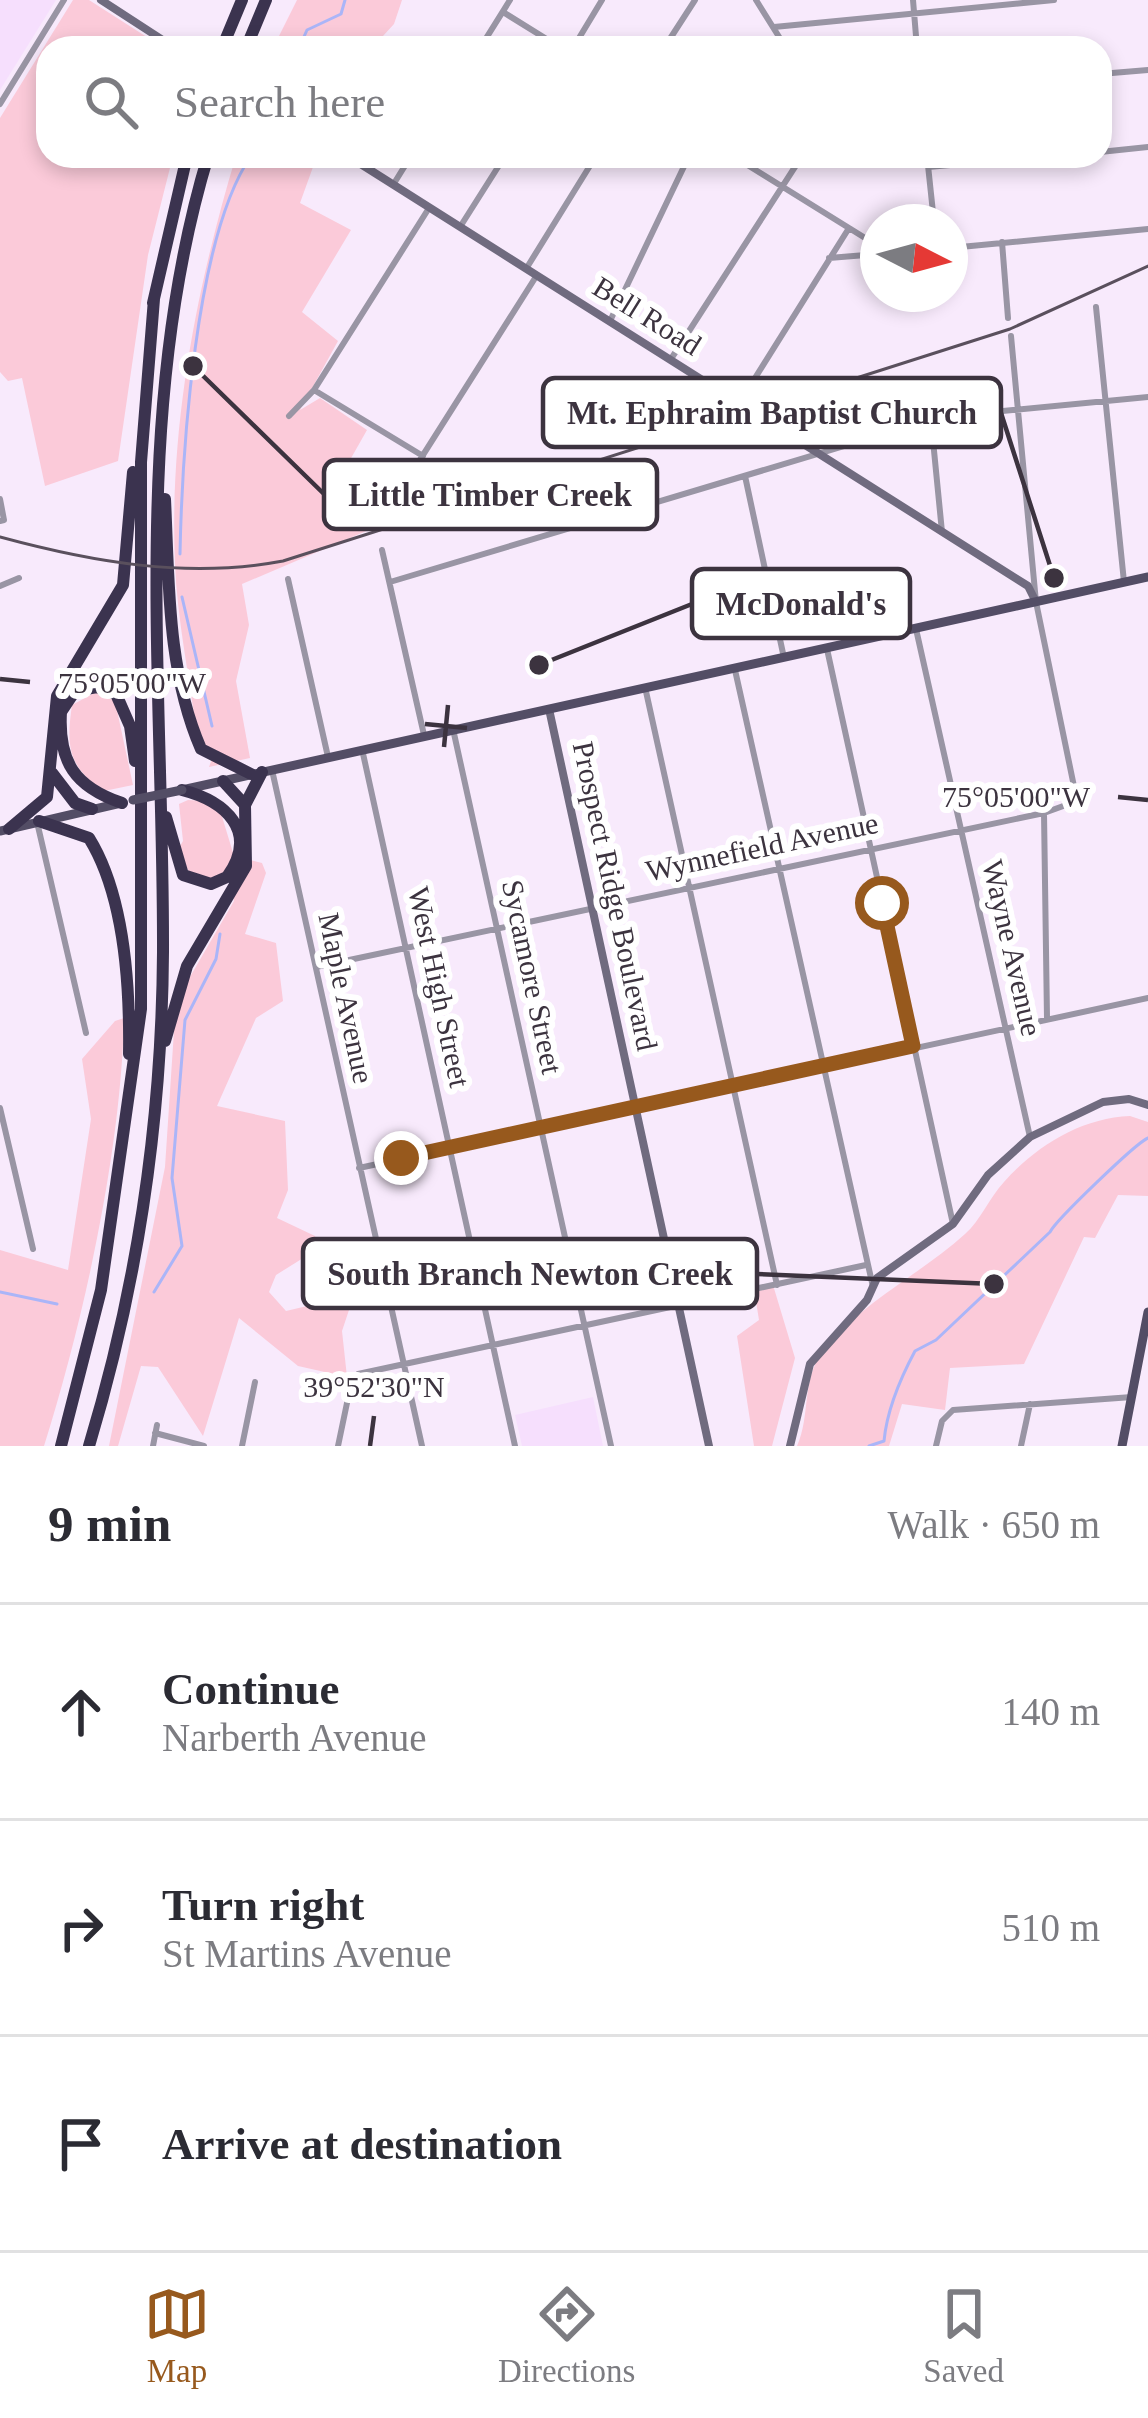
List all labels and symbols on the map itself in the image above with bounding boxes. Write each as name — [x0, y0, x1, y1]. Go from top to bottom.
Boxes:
north arrow — [860, 204, 968, 312]
street label: Bell Road — [587, 270, 707, 362]
callout: Mt. Ephraim Baptist Church — [543, 378, 1001, 447]
text: Mt. Ephraim Baptist Church — [567, 395, 977, 431]
callout: Little Timber Creek — [324, 460, 657, 529]
text: Little Timber Creek — [348, 477, 632, 513]
callout: McDonald's — [692, 569, 910, 638]
text: McDonald's — [716, 586, 886, 622]
text: 75°05'00"W — [58, 666, 207, 699]
street label: Prospect Ridge Boulevard — [567, 738, 664, 1053]
text: 75°05'00"W — [942, 780, 1091, 813]
street label: Wynnefield Avenue — [643, 806, 881, 887]
street label: Wayne Avenue — [976, 857, 1049, 1039]
route start — [855, 876, 909, 930]
street label: Sycamore Street — [496, 877, 569, 1078]
street label: West High Street — [402, 884, 477, 1091]
street label: Maple Avenue — [312, 910, 381, 1086]
route end — [374, 1131, 428, 1185]
callout: South Branch Newton Creek — [303, 1239, 757, 1308]
text: South Branch Newton Creek — [327, 1256, 733, 1292]
text: 39°52'30"N — [303, 1370, 445, 1403]

